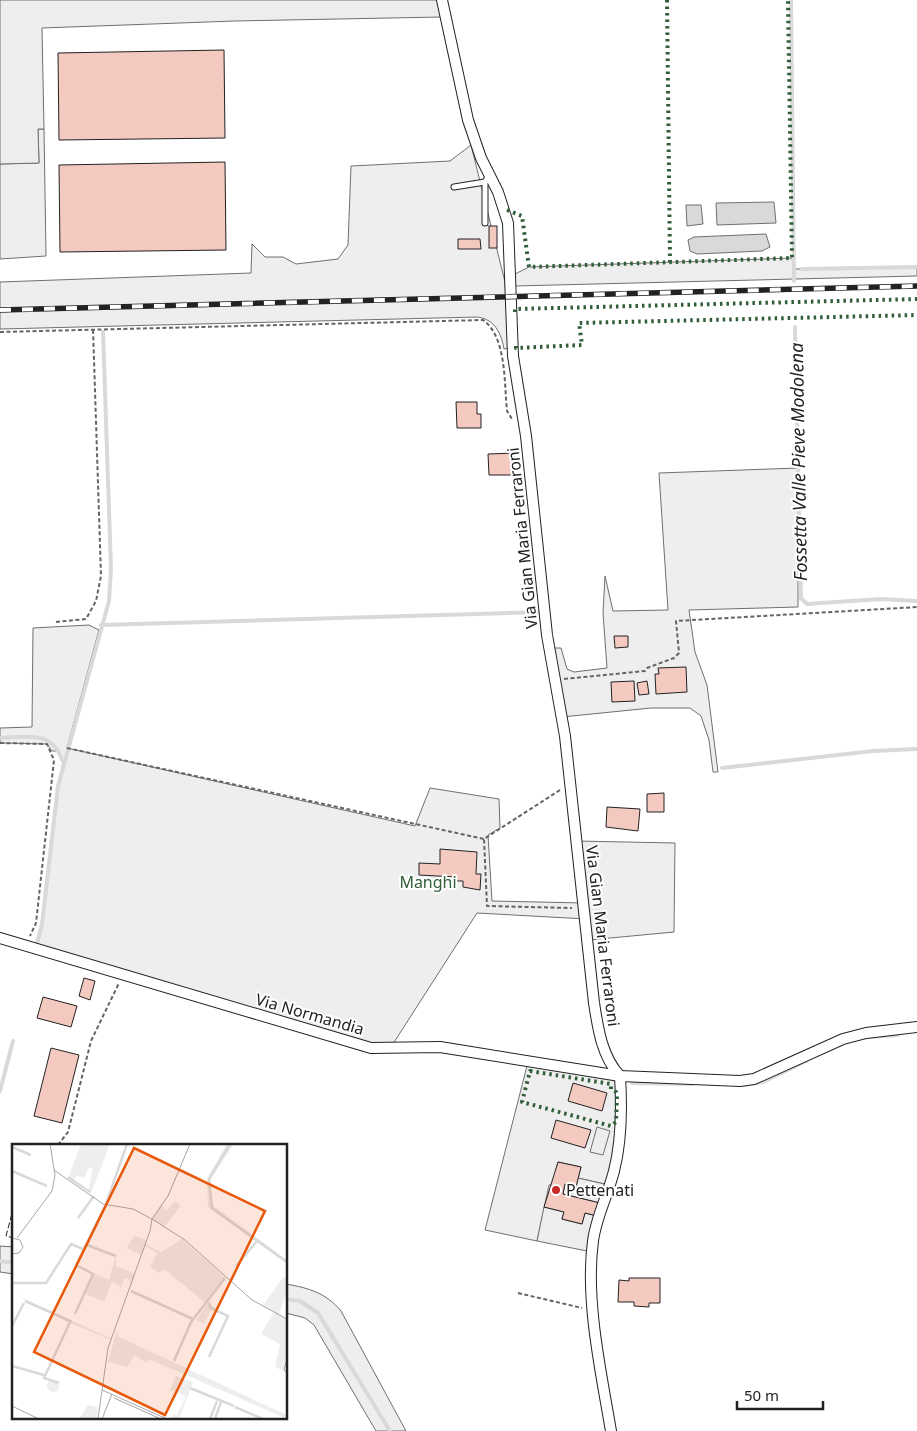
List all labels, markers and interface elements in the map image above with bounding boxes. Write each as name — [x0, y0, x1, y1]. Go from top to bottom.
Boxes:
water label: Fossetta Valle Pieve Modolena — [784, 343, 812, 581]
street label: Via Gian Maria Ferraroni — [502, 446, 542, 630]
street label: Via Gian Maria Ferraroni — [581, 844, 625, 1028]
park label: Manghi — [399, 871, 457, 893]
street label: Via Normandia — [253, 988, 367, 1040]
inset map — [12, 1144, 288, 1418]
place label: Pettenati — [566, 1179, 634, 1201]
marker: Pettenati — [550, 1184, 562, 1196]
scale bar — [737, 1378, 823, 1410]
text: 50 m — [744, 1385, 779, 1405]

